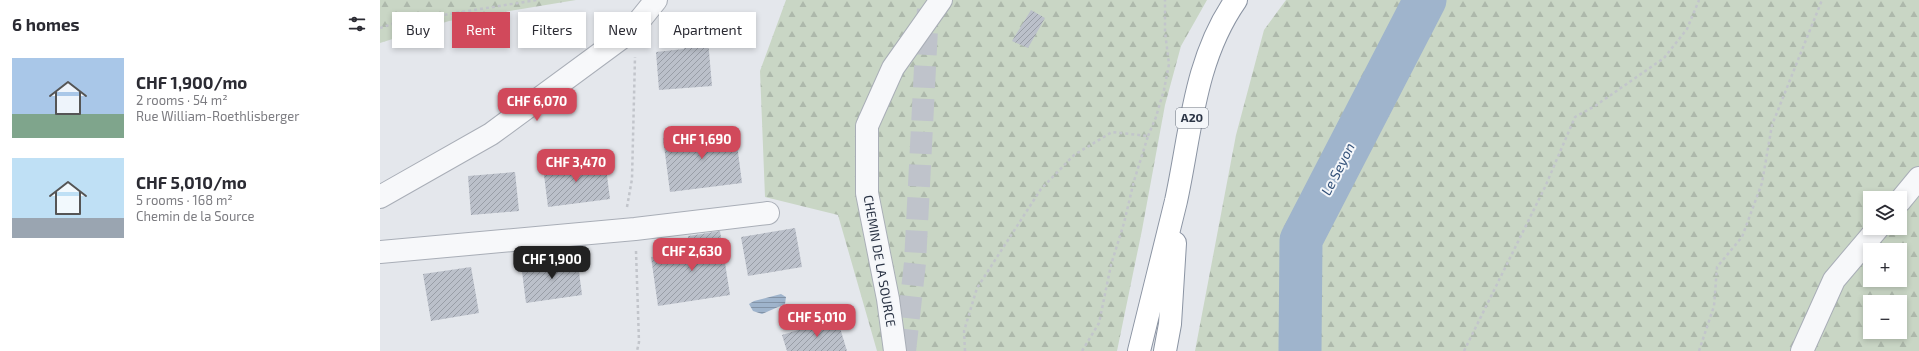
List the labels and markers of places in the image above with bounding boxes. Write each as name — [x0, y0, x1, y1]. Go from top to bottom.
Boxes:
pin: CHF 6,070 — [491, 88, 583, 122]
pin: CHF 1,690 — [656, 126, 748, 160]
pin: CHF 3,470 — [530, 149, 622, 183]
pin: CHF 2,630 — [646, 238, 738, 272]
pin: CHF 1,900 — [506, 246, 598, 280]
pin: CHF 5,010 — [771, 304, 863, 338]

